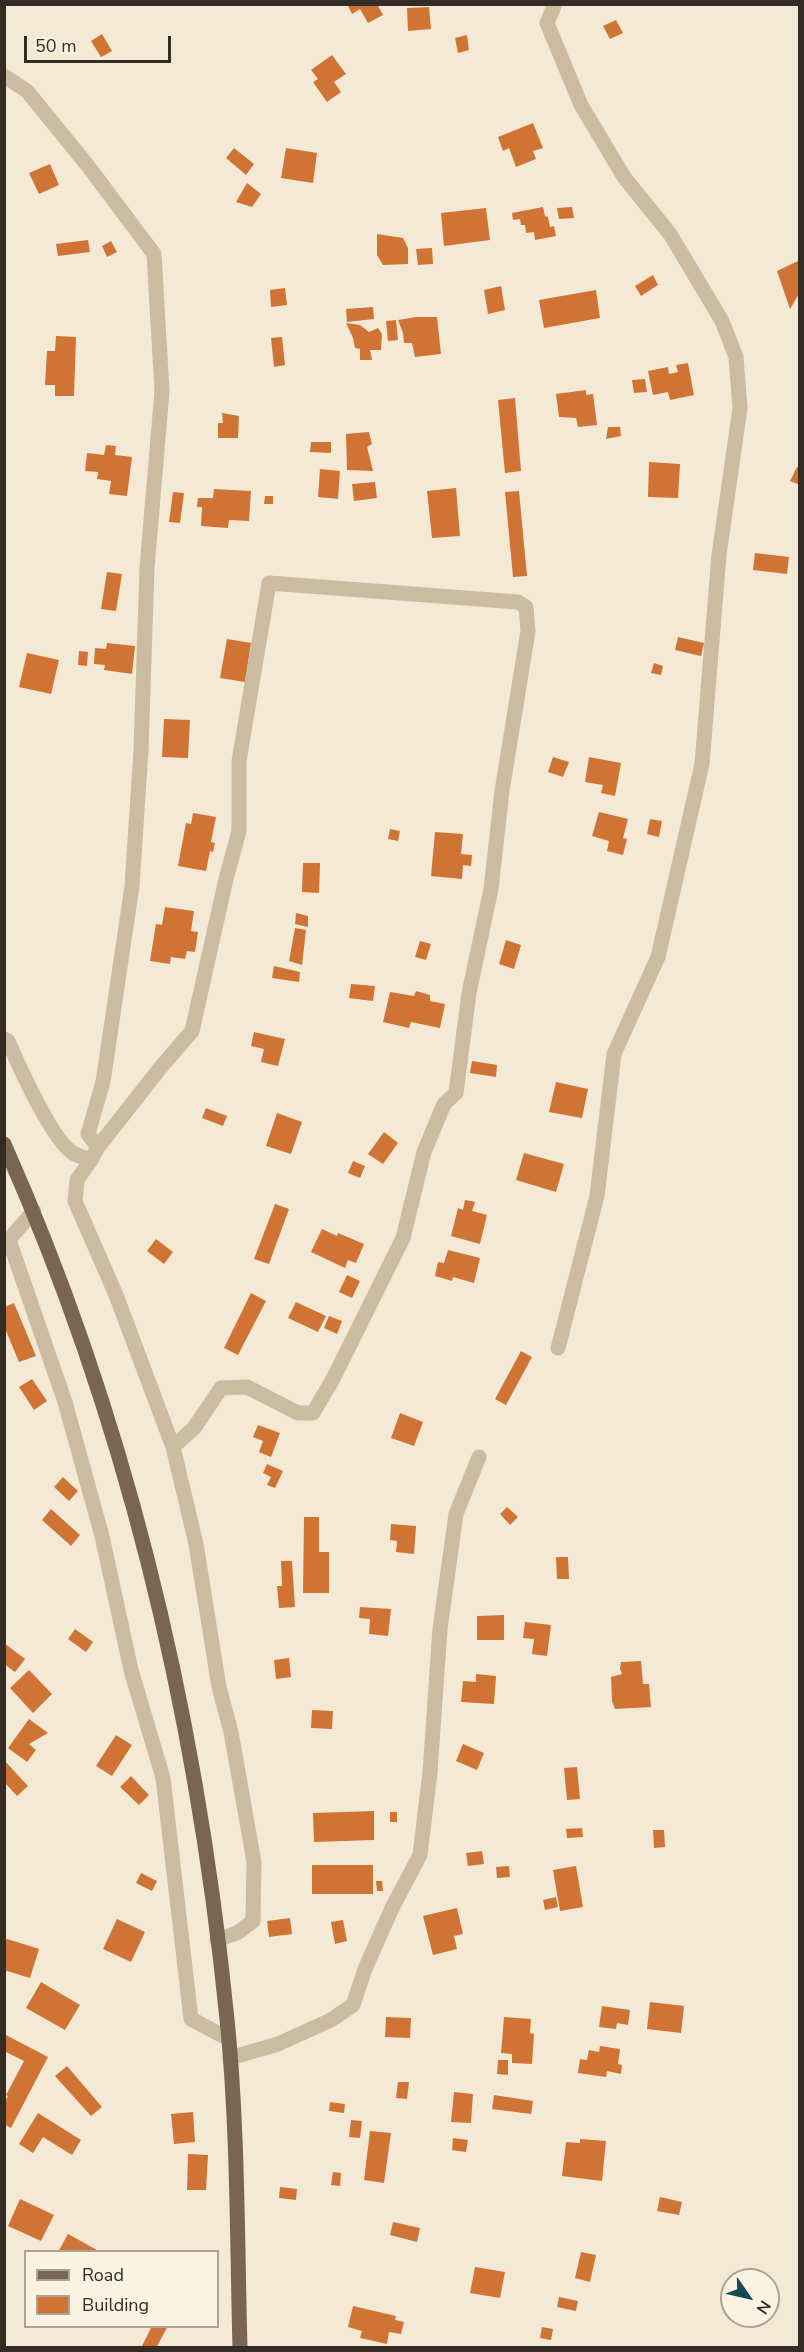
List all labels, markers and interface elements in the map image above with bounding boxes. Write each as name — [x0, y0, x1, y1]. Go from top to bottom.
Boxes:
scale bar — [27, 24, 174, 62]
text: 50 m — [35, 34, 77, 58]
legend — [24, 2250, 219, 2328]
text: Road — [82, 2263, 124, 2287]
north arrow — [720, 2268, 780, 2328]
text: Building — [82, 2293, 149, 2317]
text: N — [751, 2296, 776, 2318]

